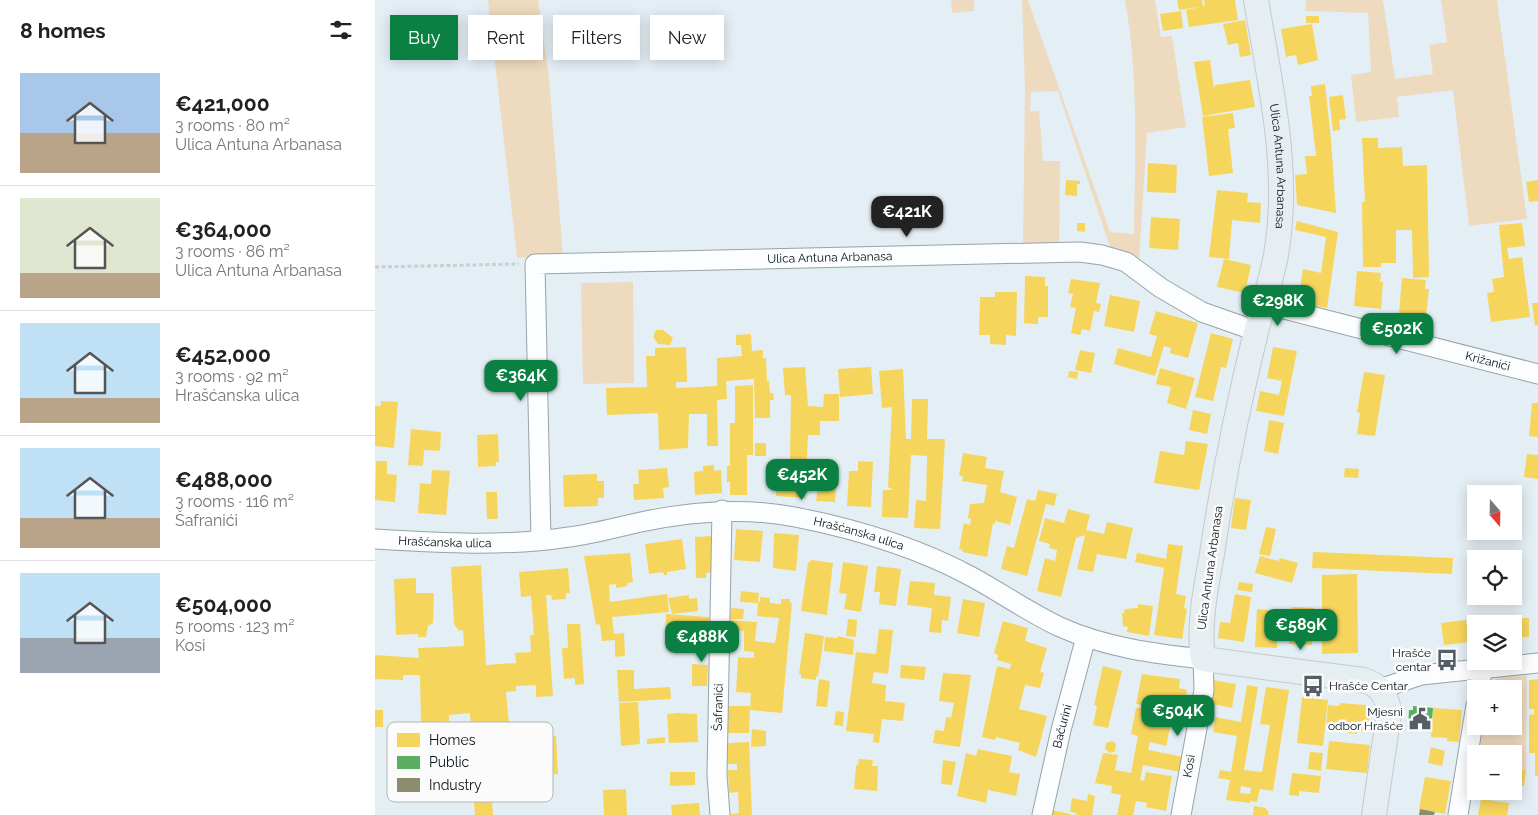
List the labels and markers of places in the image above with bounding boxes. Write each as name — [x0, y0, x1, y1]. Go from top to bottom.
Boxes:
pin: €421K — [872, 196, 942, 238]
pin: €298K — [1243, 284, 1313, 327]
pin: €502K — [1362, 312, 1432, 355]
pin: €364K — [486, 360, 556, 402]
pin: €452K — [767, 458, 837, 501]
pin: €589K — [1266, 608, 1336, 651]
pin: €488K — [667, 620, 737, 663]
place label: Hrašće centar — [1392, 646, 1432, 674]
bus stop icon: Hrašće centar — [1434, 647, 1460, 673]
bus stop icon: Hrašće Centar — [1300, 673, 1326, 699]
place label: Hrašće Centar — [1329, 679, 1409, 693]
pin: €504K — [1143, 694, 1213, 737]
place label: Mjesni odbor Hrašće — [1328, 705, 1403, 733]
public building icon: Mjesni odbor Hrašće — [1407, 706, 1433, 732]

